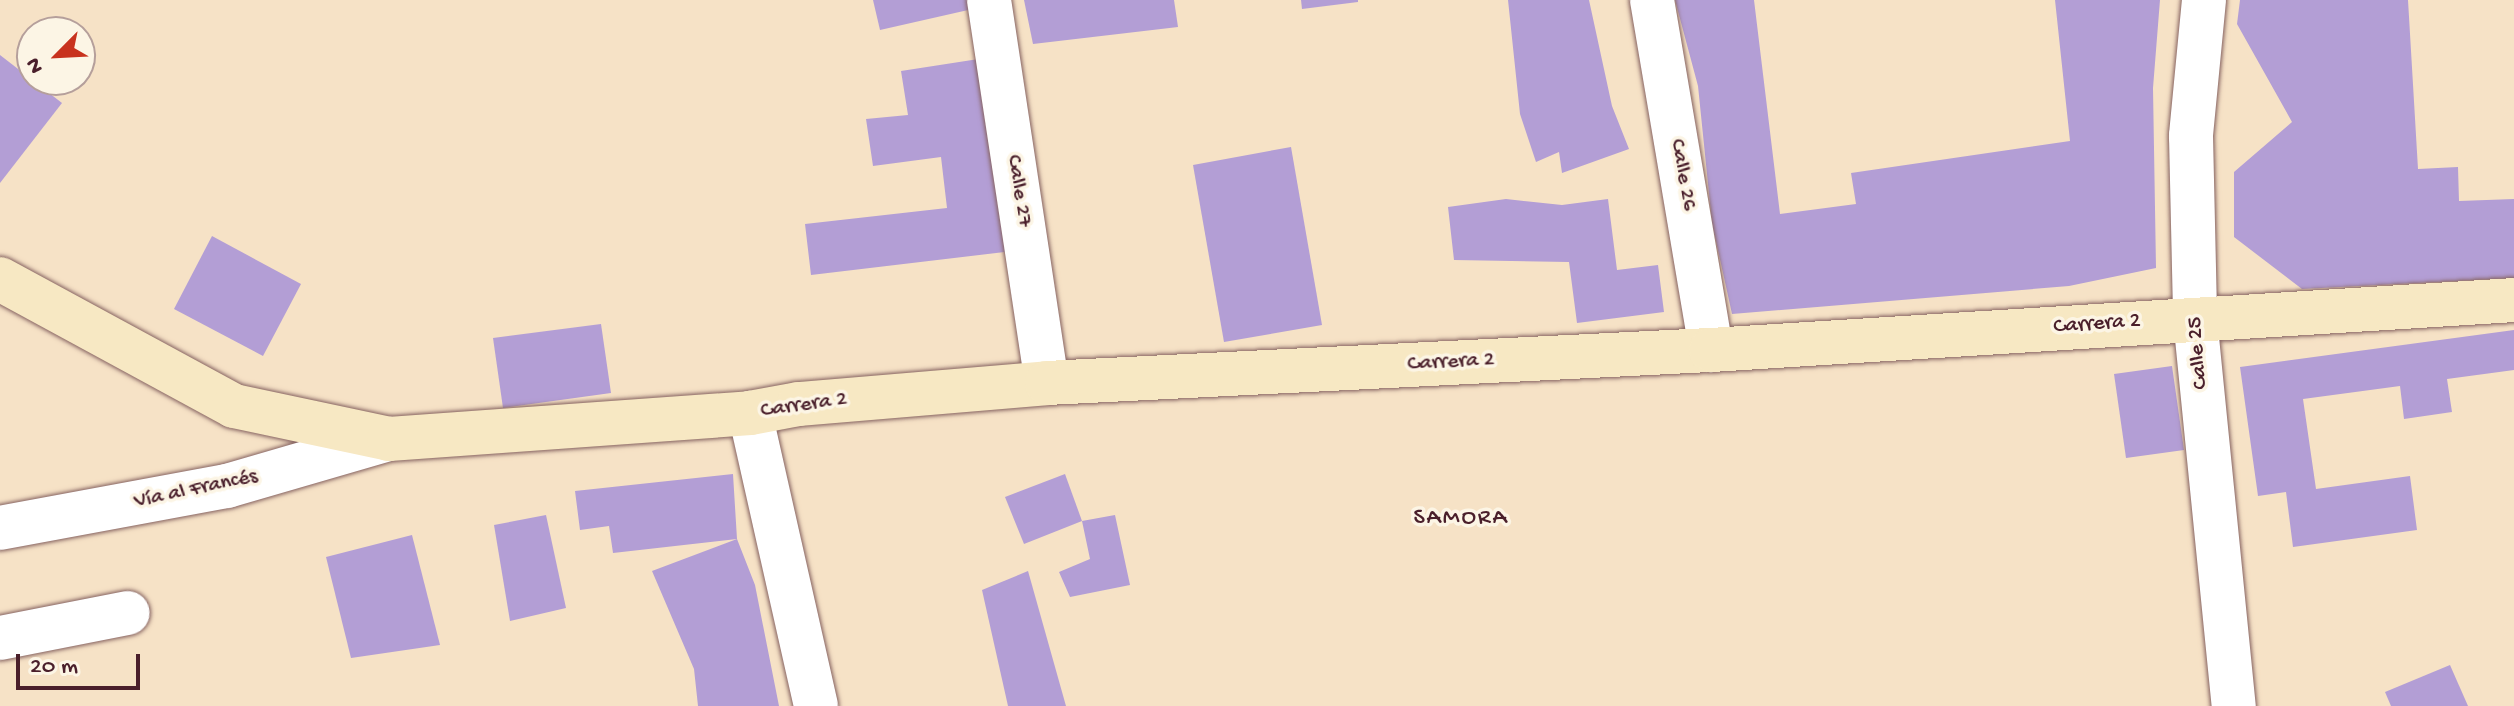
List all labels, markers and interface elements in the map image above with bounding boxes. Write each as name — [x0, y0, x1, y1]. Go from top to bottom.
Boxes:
north arrow — [16, 16, 96, 96]
text: N — [21, 53, 51, 77]
street label: Calle 26 — [1663, 137, 1701, 213]
street label: Calle 27 — [999, 153, 1037, 229]
street label: Carrera 2 — [2053, 309, 2141, 341]
street label: Calle 25 — [2183, 316, 2215, 390]
street label: Carrera 2 — [1407, 348, 1495, 378]
street label: Carrera 2 — [759, 387, 849, 425]
street label: Vía al Francés — [132, 464, 260, 516]
district label: SAMORA — [1413, 505, 1509, 533]
scale bar — [20, 638, 144, 688]
text: 20 m — [30, 653, 78, 682]

